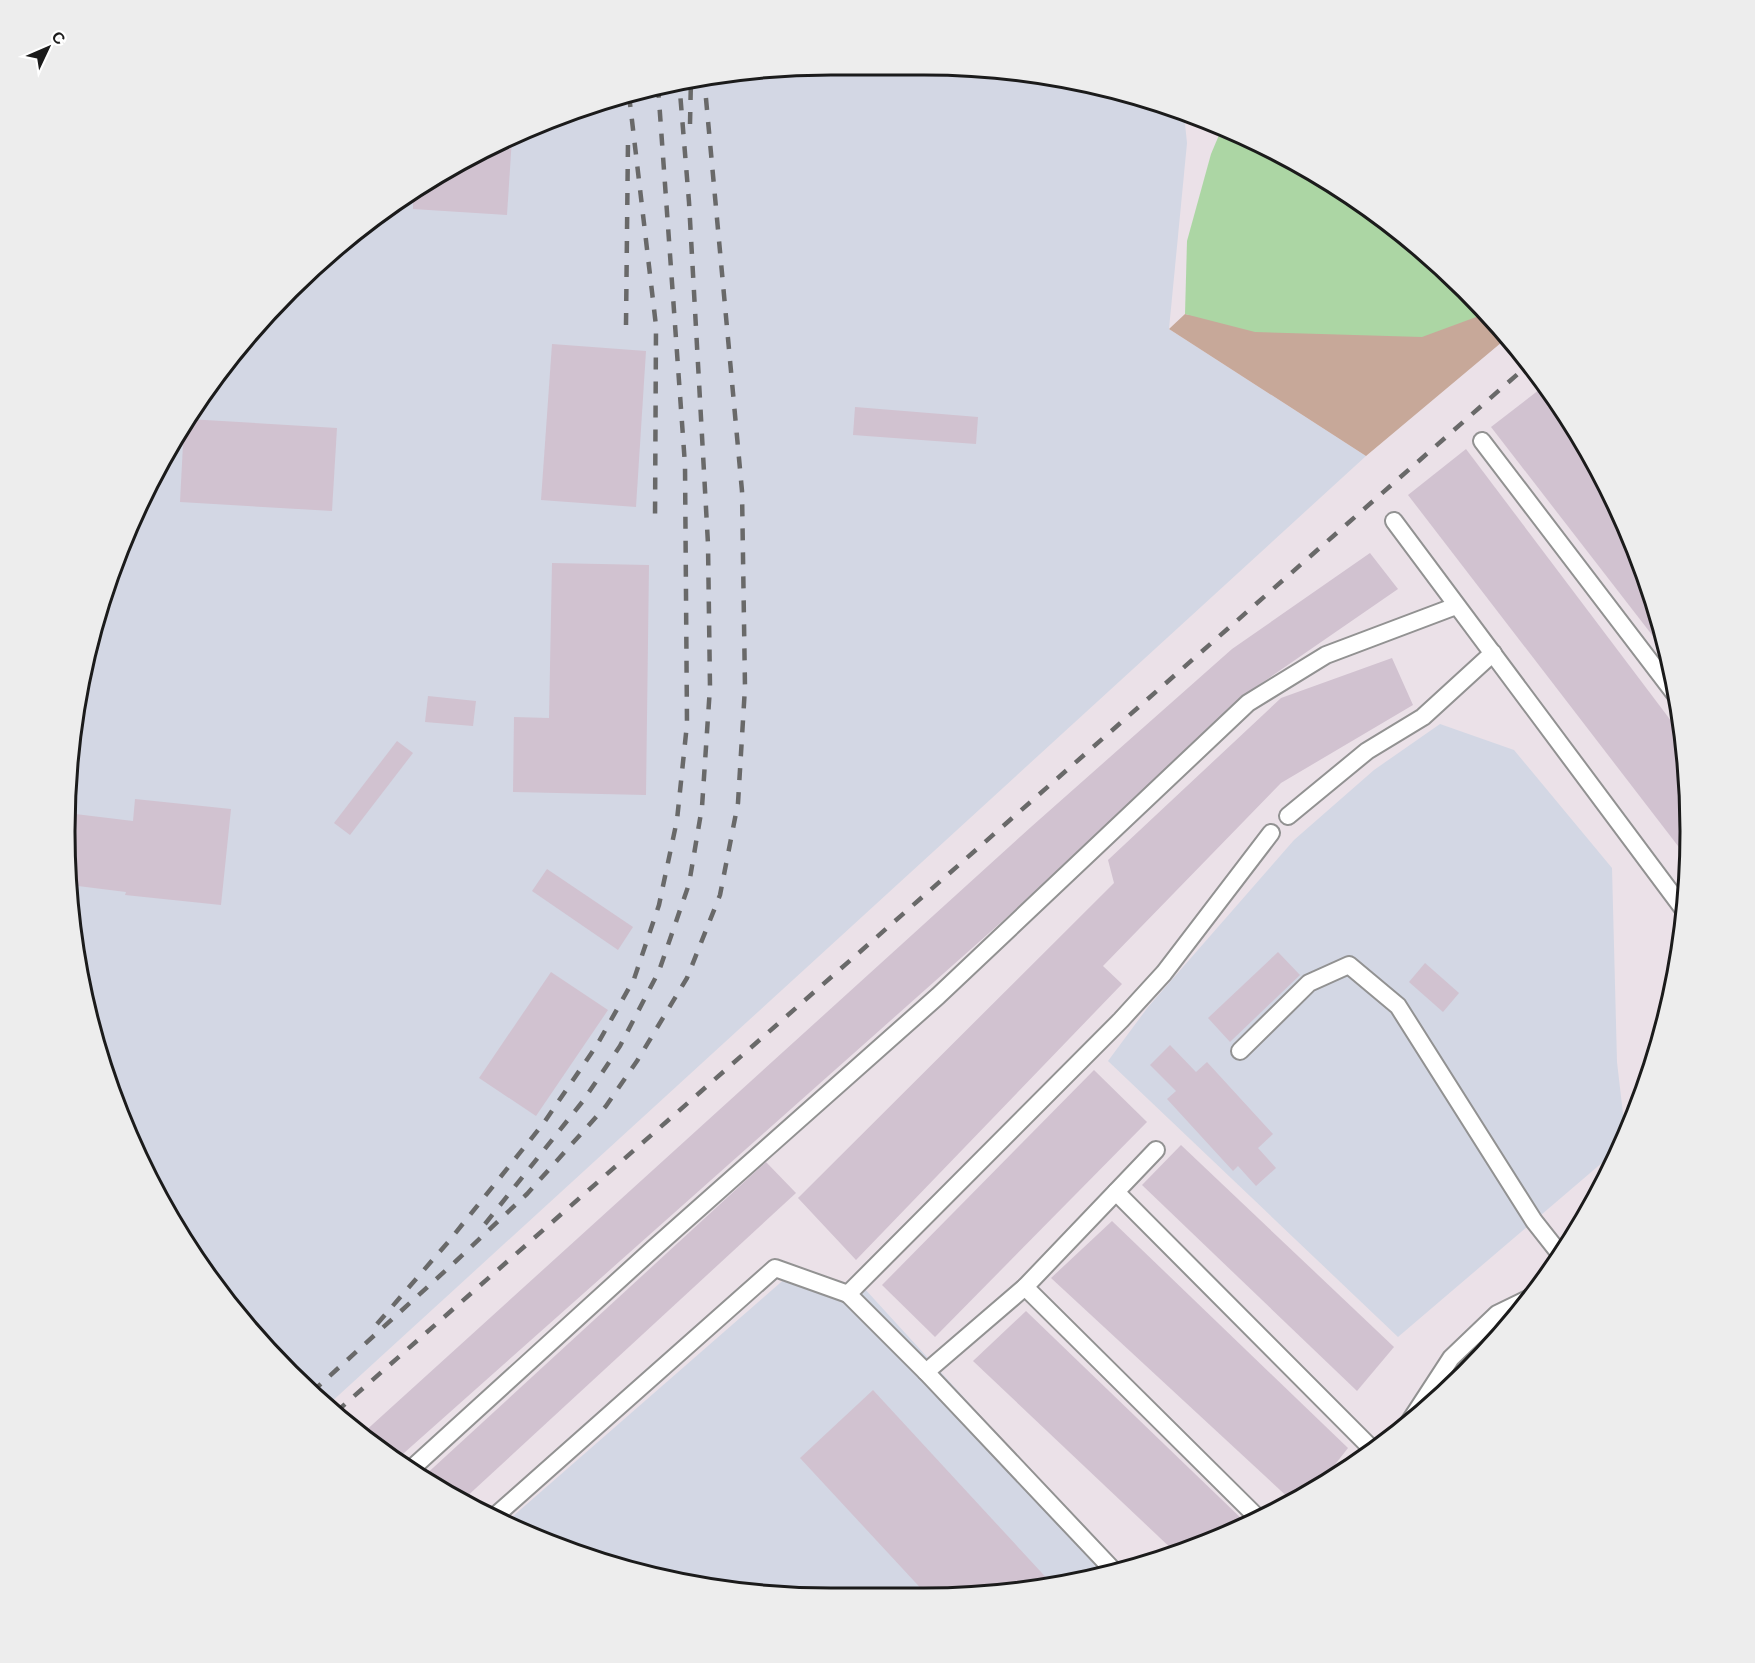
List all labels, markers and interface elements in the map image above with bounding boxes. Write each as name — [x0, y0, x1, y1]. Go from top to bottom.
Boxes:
north arrow — [18, 18, 78, 78]
text: С — [48, 26, 70, 48]

